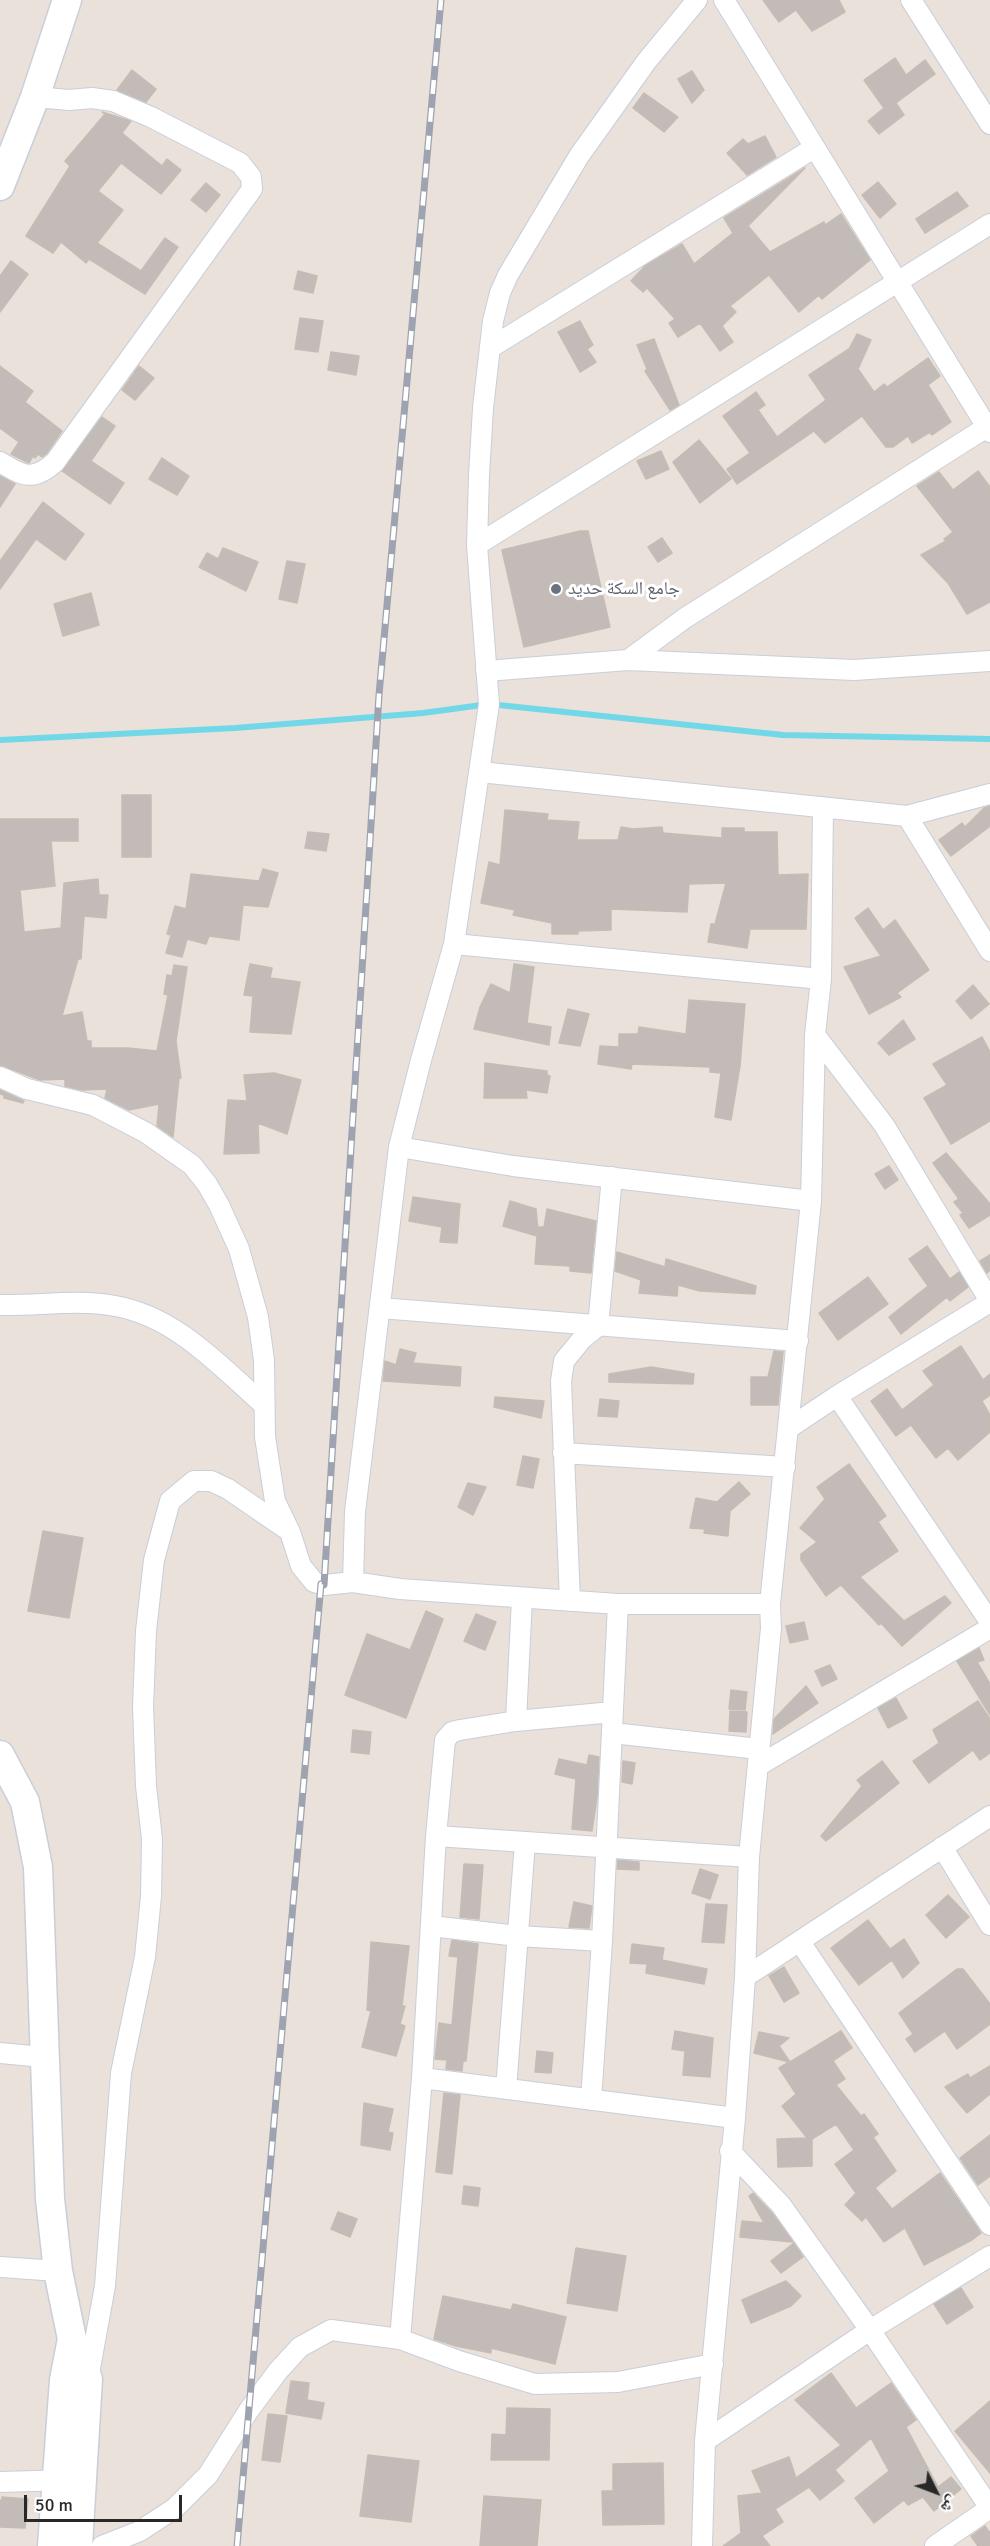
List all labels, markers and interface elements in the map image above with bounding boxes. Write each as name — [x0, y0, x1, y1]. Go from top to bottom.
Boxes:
place label: جامع السكة حديد — [568, 578, 680, 600]
marker: جامع السكة حديد — [549, 582, 563, 596]
north arrow — [906, 2462, 966, 2522]
scale bar — [27, 2483, 184, 2521]
text: ش — [936, 2491, 962, 2517]
text: 50 m — [35, 2494, 73, 2516]

